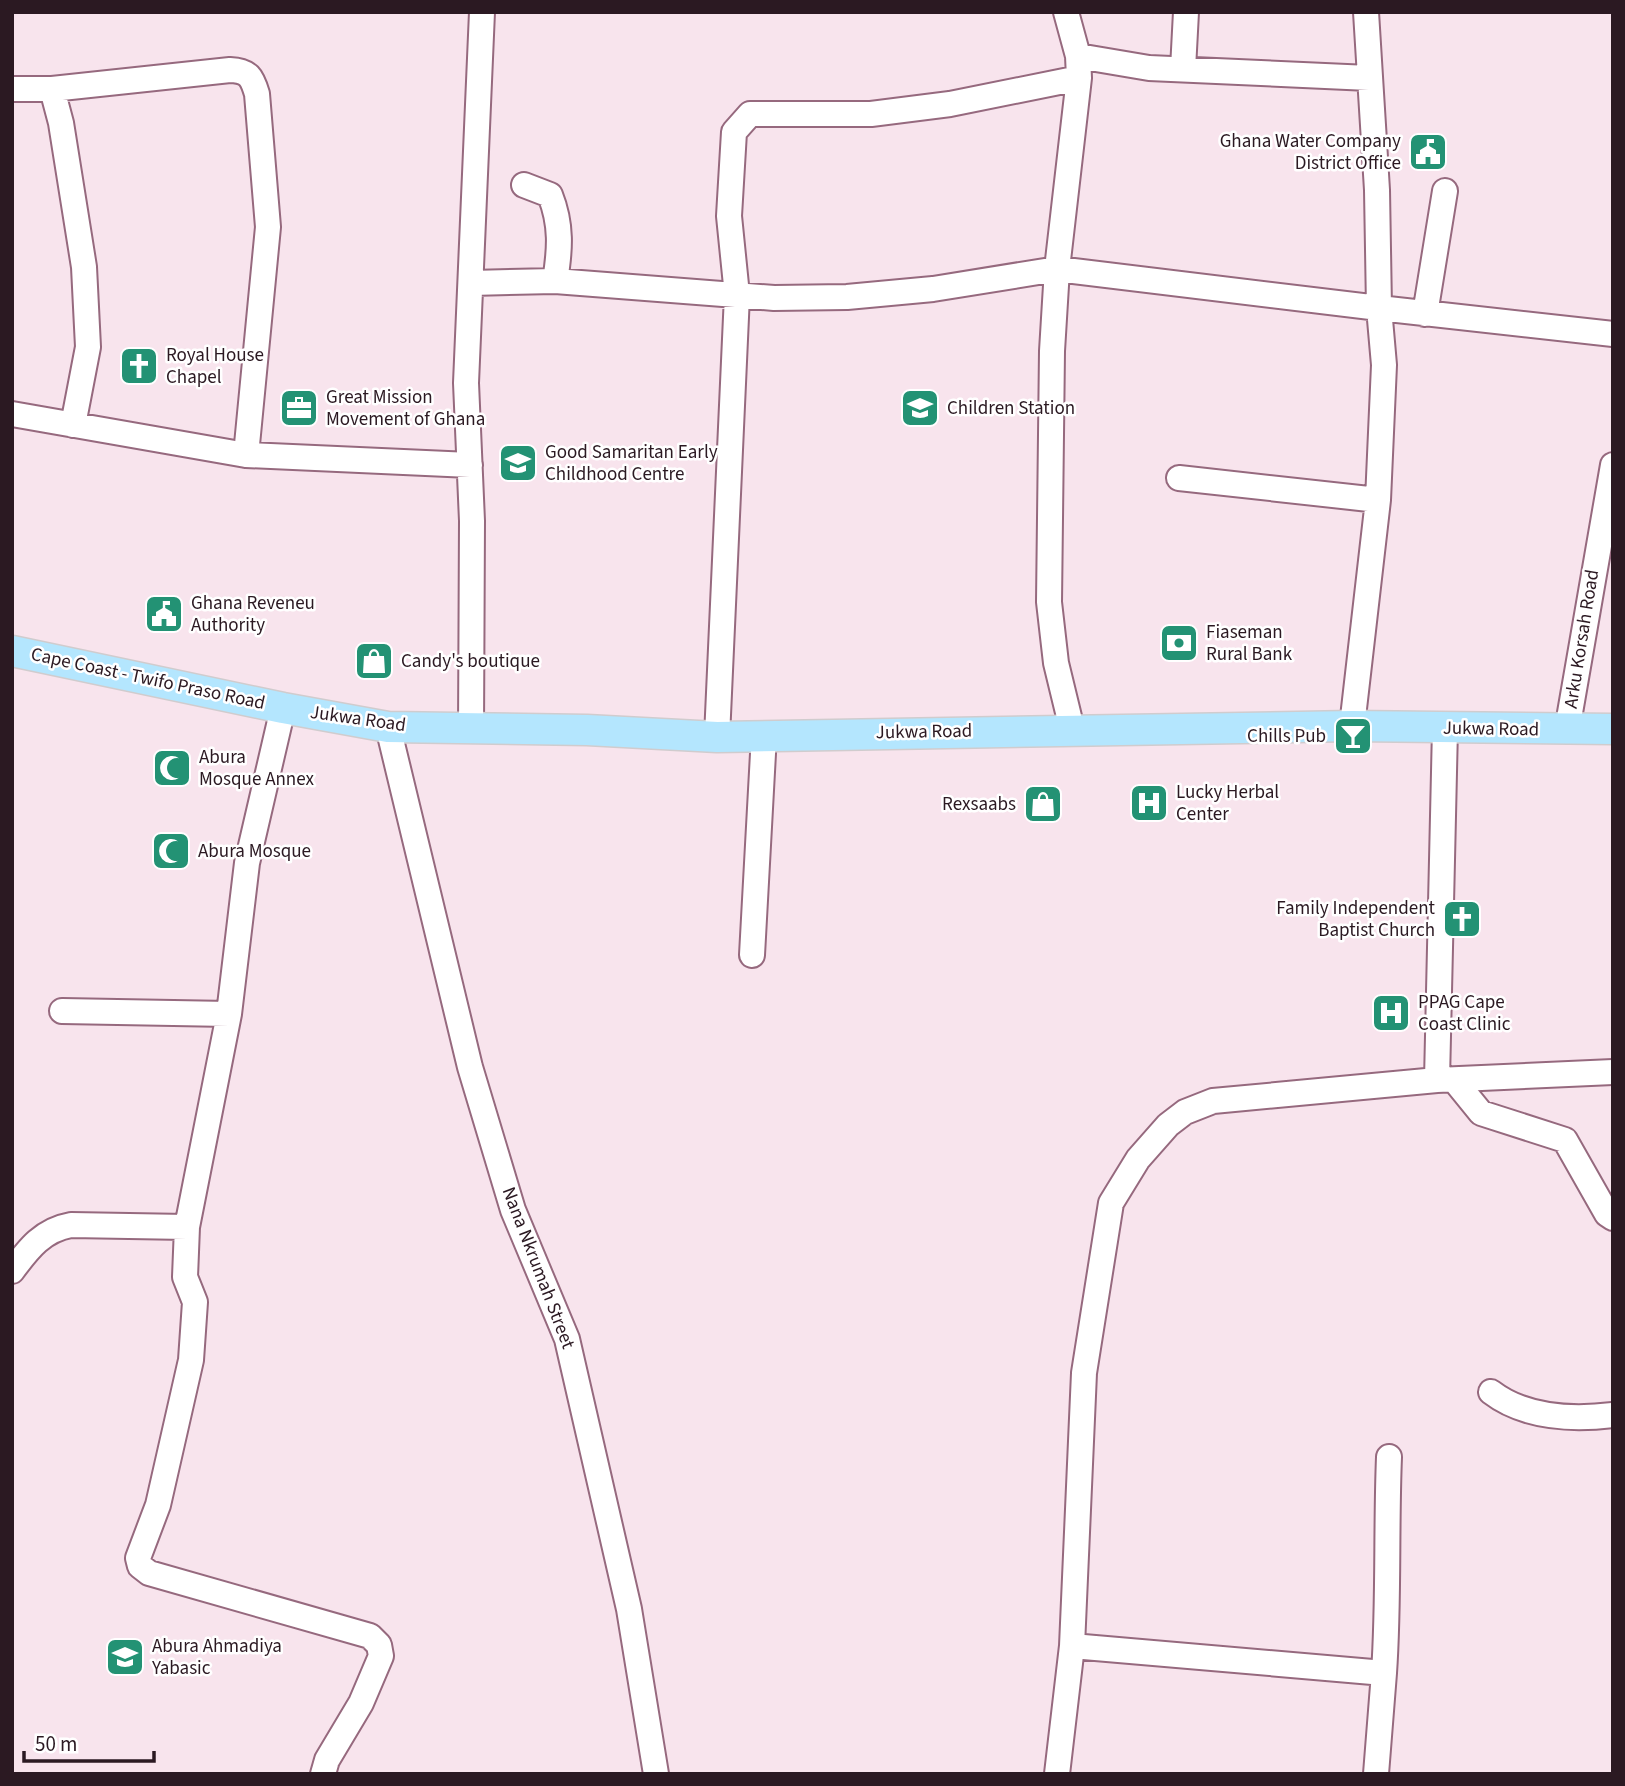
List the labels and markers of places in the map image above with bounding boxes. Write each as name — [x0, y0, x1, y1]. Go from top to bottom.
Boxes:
place label: Ghana Water Company District Office — [1220, 128, 1401, 177]
public building icon: Ghana Water Company District Office — [1407, 131, 1449, 173]
place label: Royal House Chapel — [166, 342, 264, 391]
church icon: Royal House Chapel — [118, 345, 160, 387]
place label: Great Mission Movement of Ghana — [326, 384, 485, 433]
office icon: Great Mission Movement of Ghana — [278, 387, 320, 429]
school or university icon: Children Station — [899, 387, 941, 429]
place label: Children Station — [947, 395, 1075, 422]
place label: Good Samaritan Early Childhood Centre — [545, 439, 718, 488]
school or university icon: Good Samaritan Early Childhood Centre — [497, 442, 539, 484]
place label: Ghana Reveneu Authority — [191, 590, 315, 639]
public building icon: Ghana Reveneu Authority — [143, 593, 185, 635]
place label: Fiaseman Rural Bank — [1206, 619, 1293, 668]
bank icon: Fiaseman Rural Bank — [1158, 622, 1200, 664]
shop icon: Candy's boutique — [353, 640, 395, 682]
place label: Candy's boutique — [401, 648, 540, 675]
bar icon: Chills Pub — [1332, 715, 1374, 757]
place label: Chills Pub — [1247, 723, 1326, 750]
place label: Abura Mosque Annex — [199, 744, 315, 793]
mosque icon: Abura Mosque Annex — [151, 747, 193, 789]
place label: Lucky Herbal Center — [1176, 779, 1279, 828]
hospital icon: Lucky Herbal Center — [1128, 782, 1170, 824]
shop icon: Rexsaabs — [1022, 783, 1064, 825]
place label: Rexsaabs — [942, 791, 1016, 818]
mosque icon: Abura Mosque — [150, 830, 192, 872]
place label: Abura Mosque — [198, 838, 311, 865]
place label: Family Independent Baptist Church — [1276, 895, 1436, 944]
church icon: Family Independent Baptist Church — [1441, 898, 1483, 940]
place label: PPAG Cape Coast Clinic — [1418, 989, 1511, 1038]
hospital icon: PPAG Cape Coast Clinic — [1370, 992, 1412, 1034]
place label: Abura Ahmadiya Yabasic — [151, 1633, 282, 1682]
school or university icon: Abura Ahmadiya Yabasic — [104, 1636, 146, 1678]

